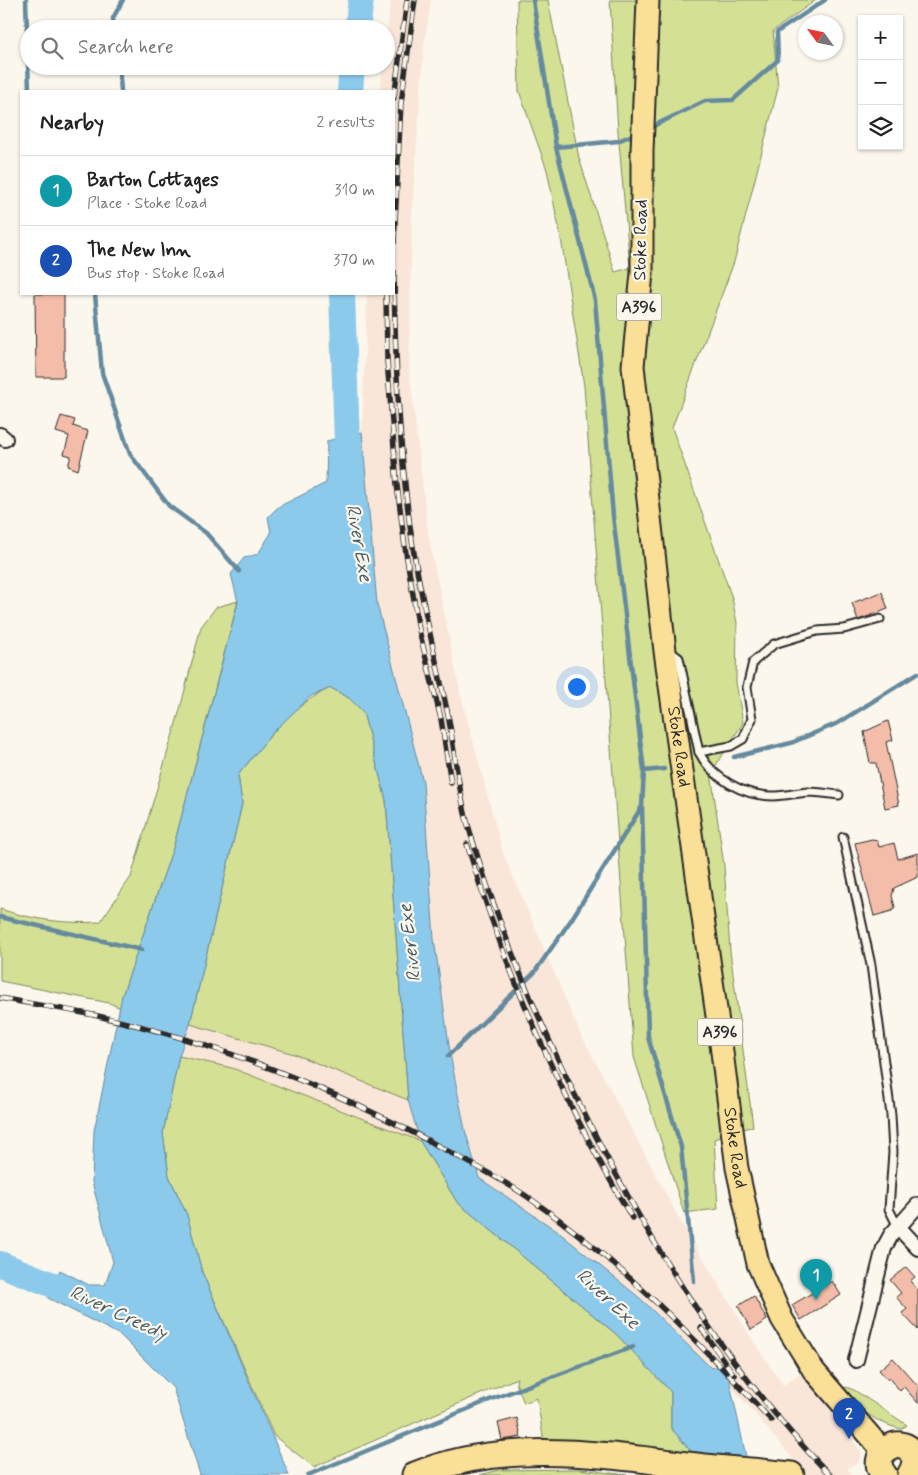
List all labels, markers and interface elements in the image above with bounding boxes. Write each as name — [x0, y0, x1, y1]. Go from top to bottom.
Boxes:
north arrow — [798, 15, 843, 60]
map controls — [858, 15, 903, 150]
button: + — [858, 15, 903, 60]
search box — [20, 20, 395, 75]
icon: search — [38, 34, 66, 62]
text: Search here — [78, 35, 174, 60]
button: − — [858, 60, 903, 105]
button: layers — [858, 105, 903, 150]
text: Nearby — [40, 109, 104, 137]
text: 2 results — [317, 112, 375, 133]
text: Barton Cottages — [87, 168, 219, 193]
text: 1 — [52, 180, 60, 201]
text: 310 m — [334, 180, 375, 201]
text: Place · Stoke Road — [87, 193, 207, 214]
street label: Stoke Road — [628, 199, 654, 281]
text: The New Inn — [87, 238, 191, 263]
text: 2 — [52, 250, 60, 271]
text: 370 m — [333, 250, 375, 271]
text: Bus stop · Stoke Road — [87, 263, 225, 284]
road number: A396 — [616, 294, 662, 320]
water label: River Exe — [340, 502, 378, 584]
your location — [564, 674, 590, 700]
street label: Stoke Road — [661, 705, 696, 789]
water label: River Exe — [393, 902, 427, 983]
road number: A396 — [698, 1019, 742, 1046]
street label: Stoke Road — [717, 1106, 753, 1191]
pin: 1 — [800, 1259, 832, 1300]
water label: River Exe — [571, 1263, 646, 1335]
water label: River Creedy — [66, 1280, 172, 1347]
pin: 2 — [833, 1398, 865, 1439]

